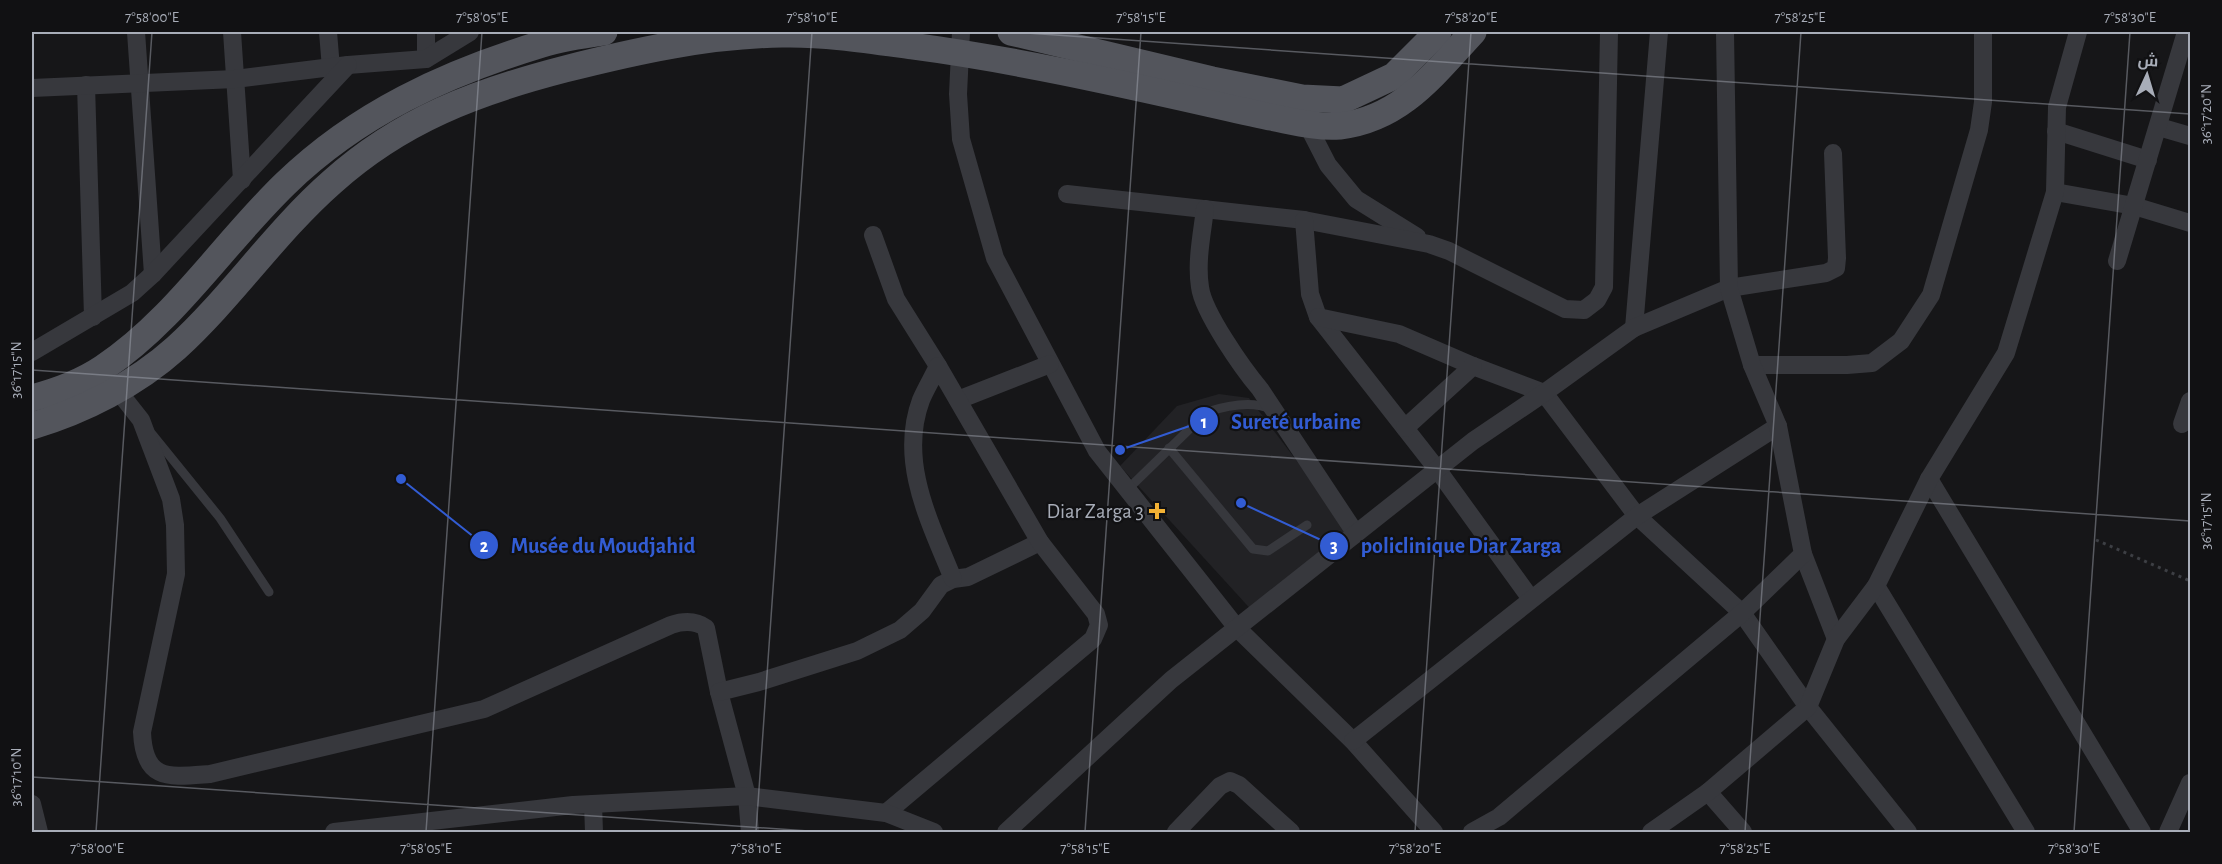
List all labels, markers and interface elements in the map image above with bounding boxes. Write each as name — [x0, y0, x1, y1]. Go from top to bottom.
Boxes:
text: 7°58'00"E — [125, 10, 179, 25]
text: 7°58'05"E — [456, 10, 508, 25]
text: 7°58'10"E — [786, 10, 838, 25]
text: 7°58'15"E — [1116, 10, 1166, 25]
text: 7°58'20"E — [1445, 10, 1497, 25]
text: 7°58'25"E — [1774, 10, 1826, 25]
text: 7°58'30"E — [2104, 10, 2156, 25]
north arrow — [2117, 45, 2177, 105]
text: ش — [2137, 51, 2159, 71]
text: 36°17'20"N — [2199, 84, 2214, 144]
text: 36°17'15"N — [9, 341, 24, 399]
callout: Sureté urbaine — [1189, 401, 1373, 441]
text: Sureté urbaine — [1231, 411, 1361, 433]
text: 1 — [1201, 414, 1207, 432]
text: 36°17'15"N — [2199, 492, 2214, 550]
place label: Diar Zarga 3 — [1046, 501, 1144, 522]
marker: Diar Zarga 3 — [1148, 502, 1166, 520]
callout: Musée du Moudjahid — [469, 525, 707, 565]
callout: policlinique Diar Zarga — [1319, 526, 1574, 566]
text: Musée du Moudjahid — [511, 535, 696, 558]
text: policlinique Diar Zarga — [1361, 535, 1562, 557]
text: 2 — [480, 538, 489, 556]
text: 3 — [1330, 538, 1338, 556]
text: 36°17'10"N — [9, 747, 24, 807]
text: 7°58'00"E — [70, 841, 124, 856]
text: 7°58'05"E — [400, 841, 452, 856]
text: 7°58'10"E — [730, 841, 782, 856]
text: 7°58'15"E — [1060, 841, 1110, 856]
text: 7°58'20"E — [1389, 841, 1441, 856]
text: 7°58'25"E — [1719, 841, 1771, 856]
text: 7°58'30"E — [2048, 841, 2100, 856]

